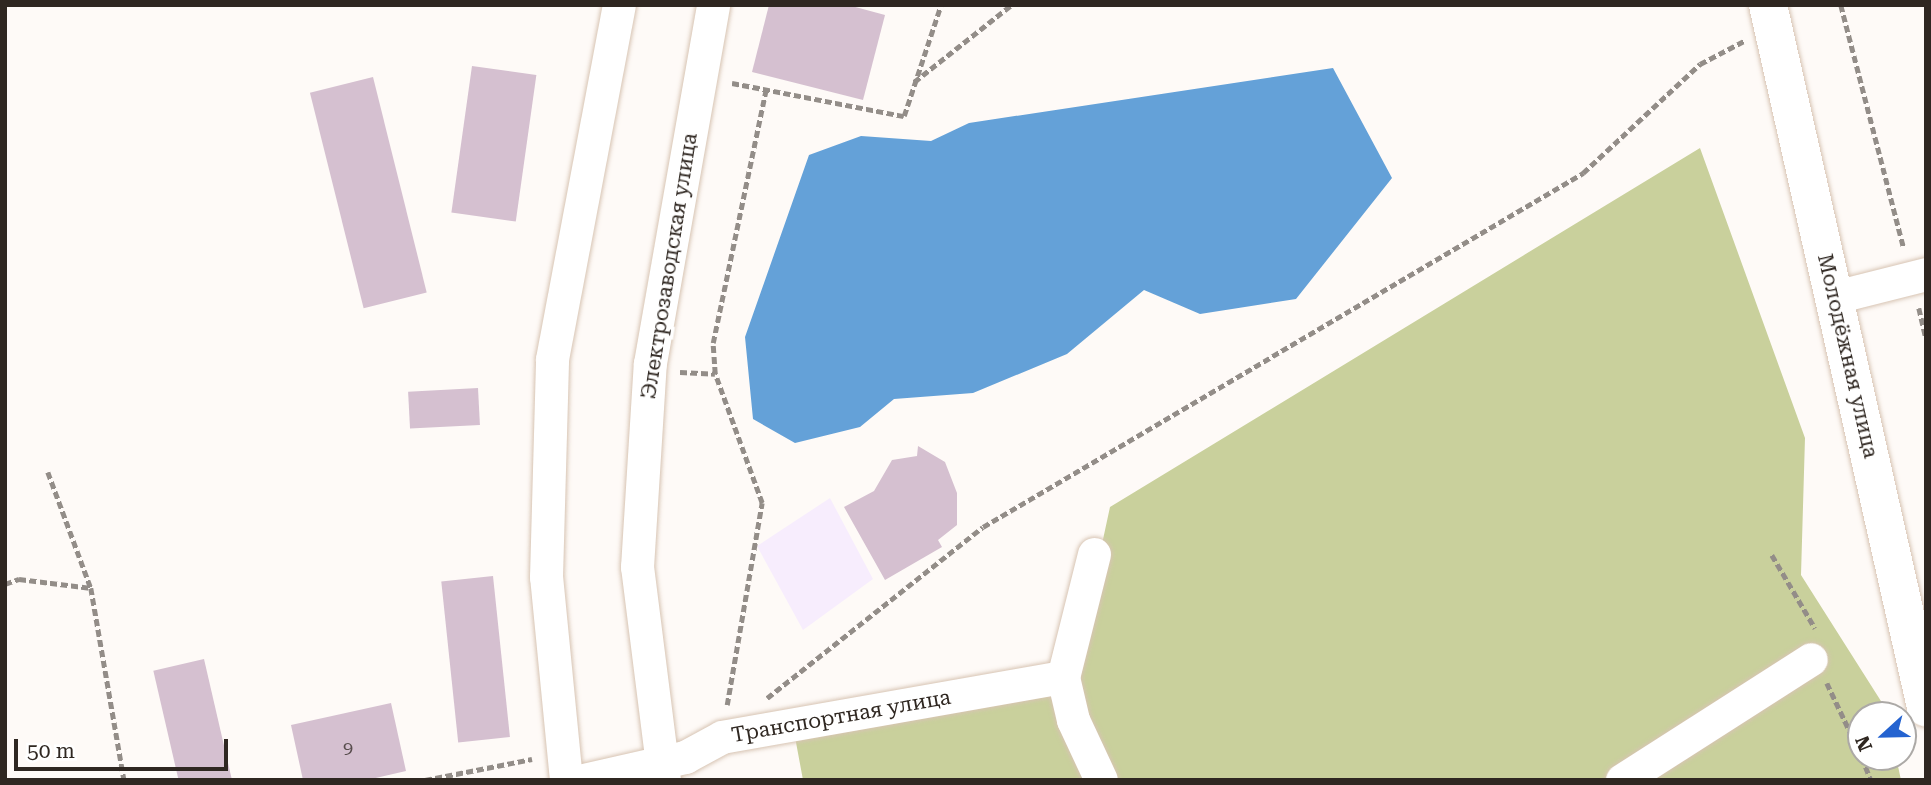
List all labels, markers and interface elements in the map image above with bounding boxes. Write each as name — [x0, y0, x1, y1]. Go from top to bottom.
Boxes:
street label: Электрозаводская улица — [636, 131, 702, 401]
street label: Молодёжная улица — [1812, 251, 1884, 461]
street label: Транспортная улица — [729, 684, 953, 748]
north arrow — [1847, 701, 1917, 771]
scale bar — [18, 726, 231, 770]
text: N — [1851, 732, 1877, 754]
house number: 9 — [343, 737, 353, 759]
text: 50 m — [27, 739, 75, 763]

